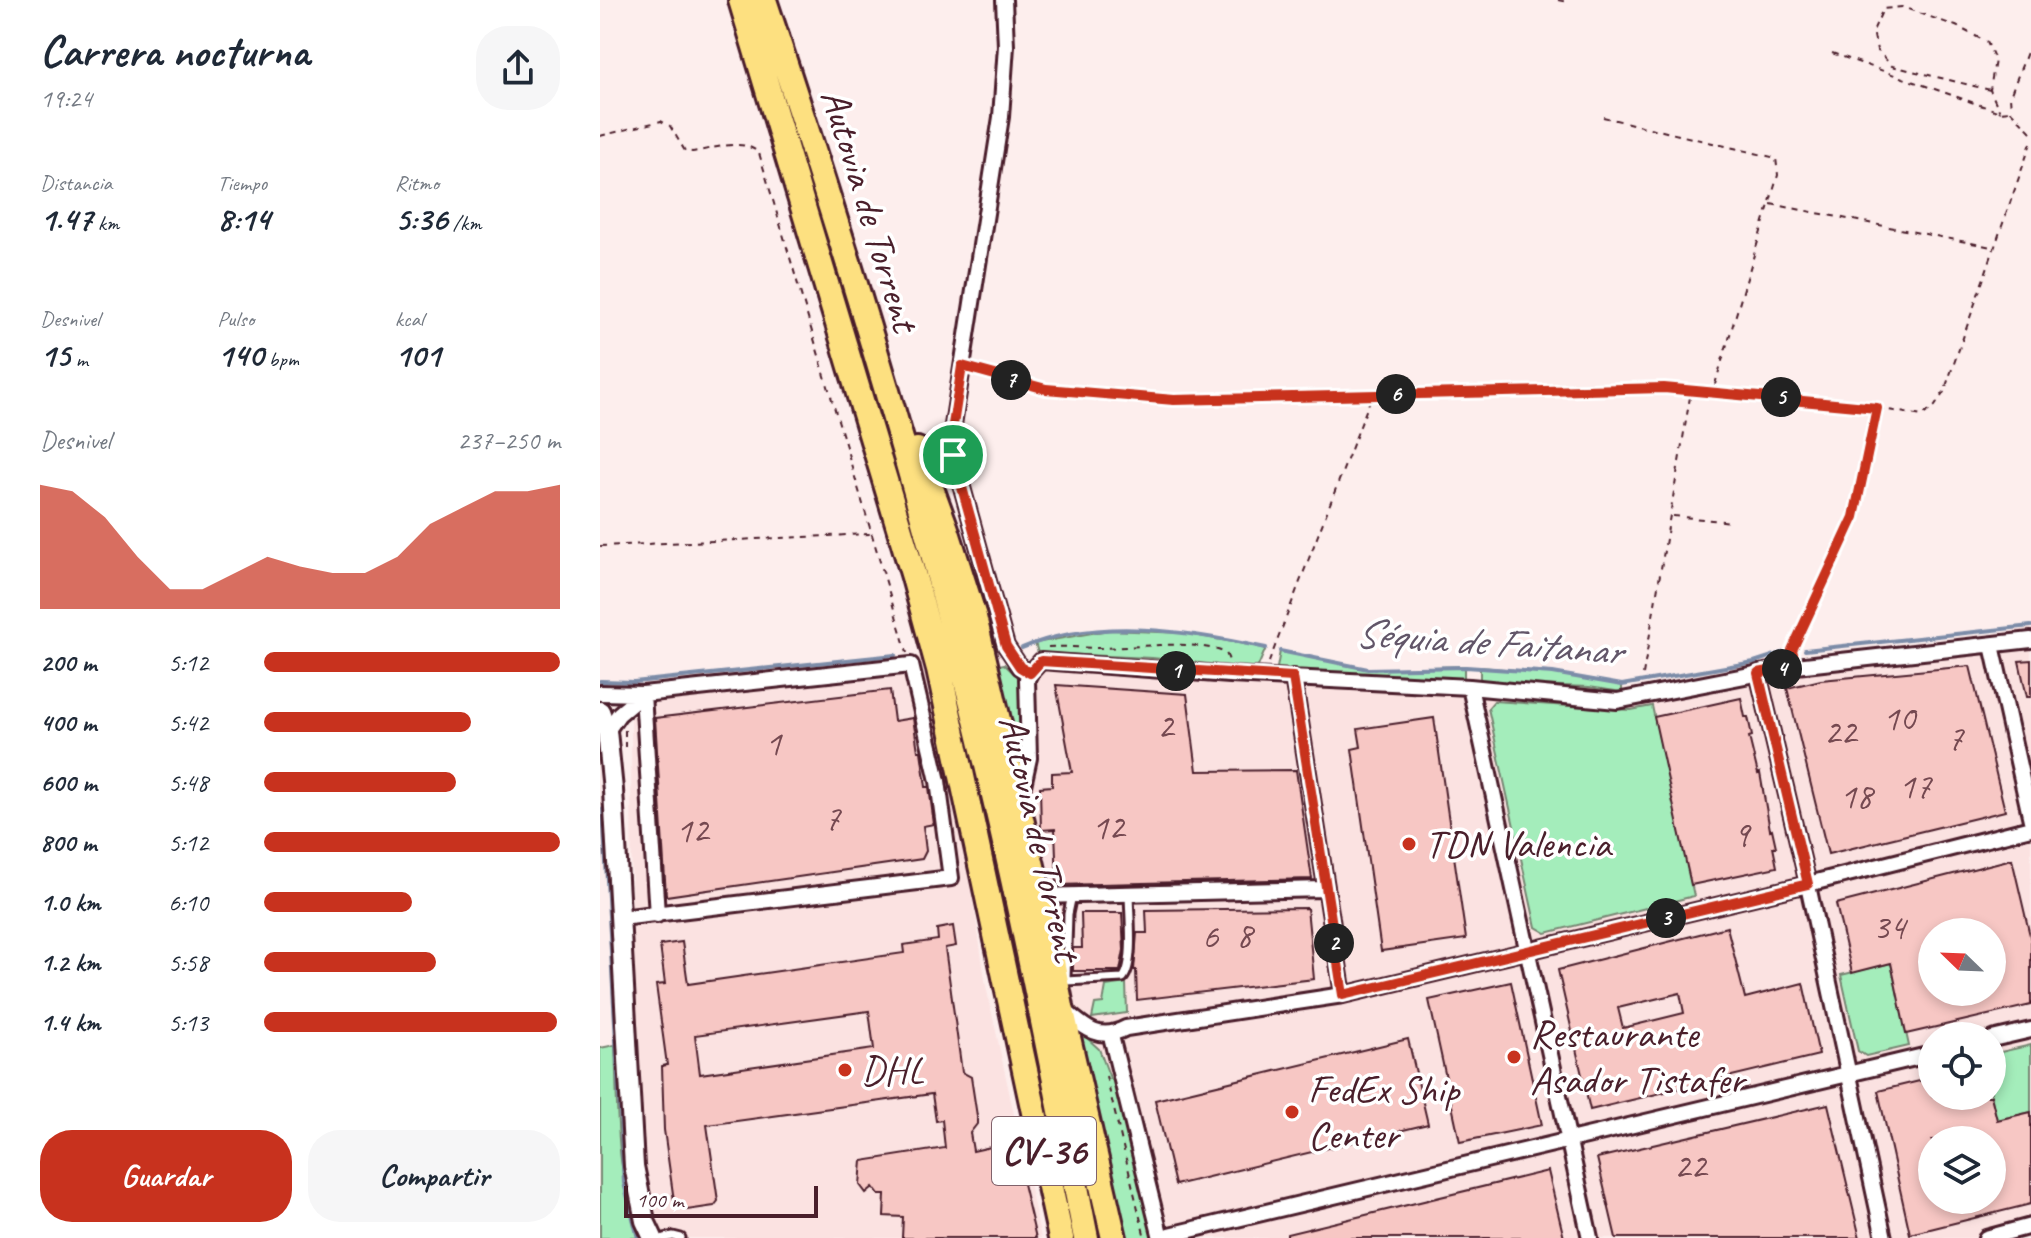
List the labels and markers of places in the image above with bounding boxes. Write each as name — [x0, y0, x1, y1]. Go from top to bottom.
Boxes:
pin: 7 — [991, 360, 1031, 400]
pin: 6 — [1376, 374, 1416, 414]
pin: 5 — [1761, 377, 1801, 417]
pin — [919, 421, 987, 489]
pin: 4 — [1762, 649, 1802, 689]
pin: 1 — [1156, 651, 1196, 691]
place label: TDN Valencia — [1425, 819, 1613, 869]
marker: TDN Valencia — [1400, 835, 1418, 853]
pin: 3 — [1646, 898, 1686, 938]
pin: 2 — [1314, 923, 1354, 963]
place label: Restaurante Asador Tistafer — [1530, 1009, 1748, 1105]
place label: DHL — [861, 1045, 925, 1095]
marker: Restaurante Asador Tistafer — [1505, 1048, 1523, 1066]
marker: DHL — [836, 1061, 854, 1079]
place label: FedEx Ship Center — [1308, 1064, 1461, 1160]
marker: FedEx Ship Center — [1283, 1103, 1301, 1121]

